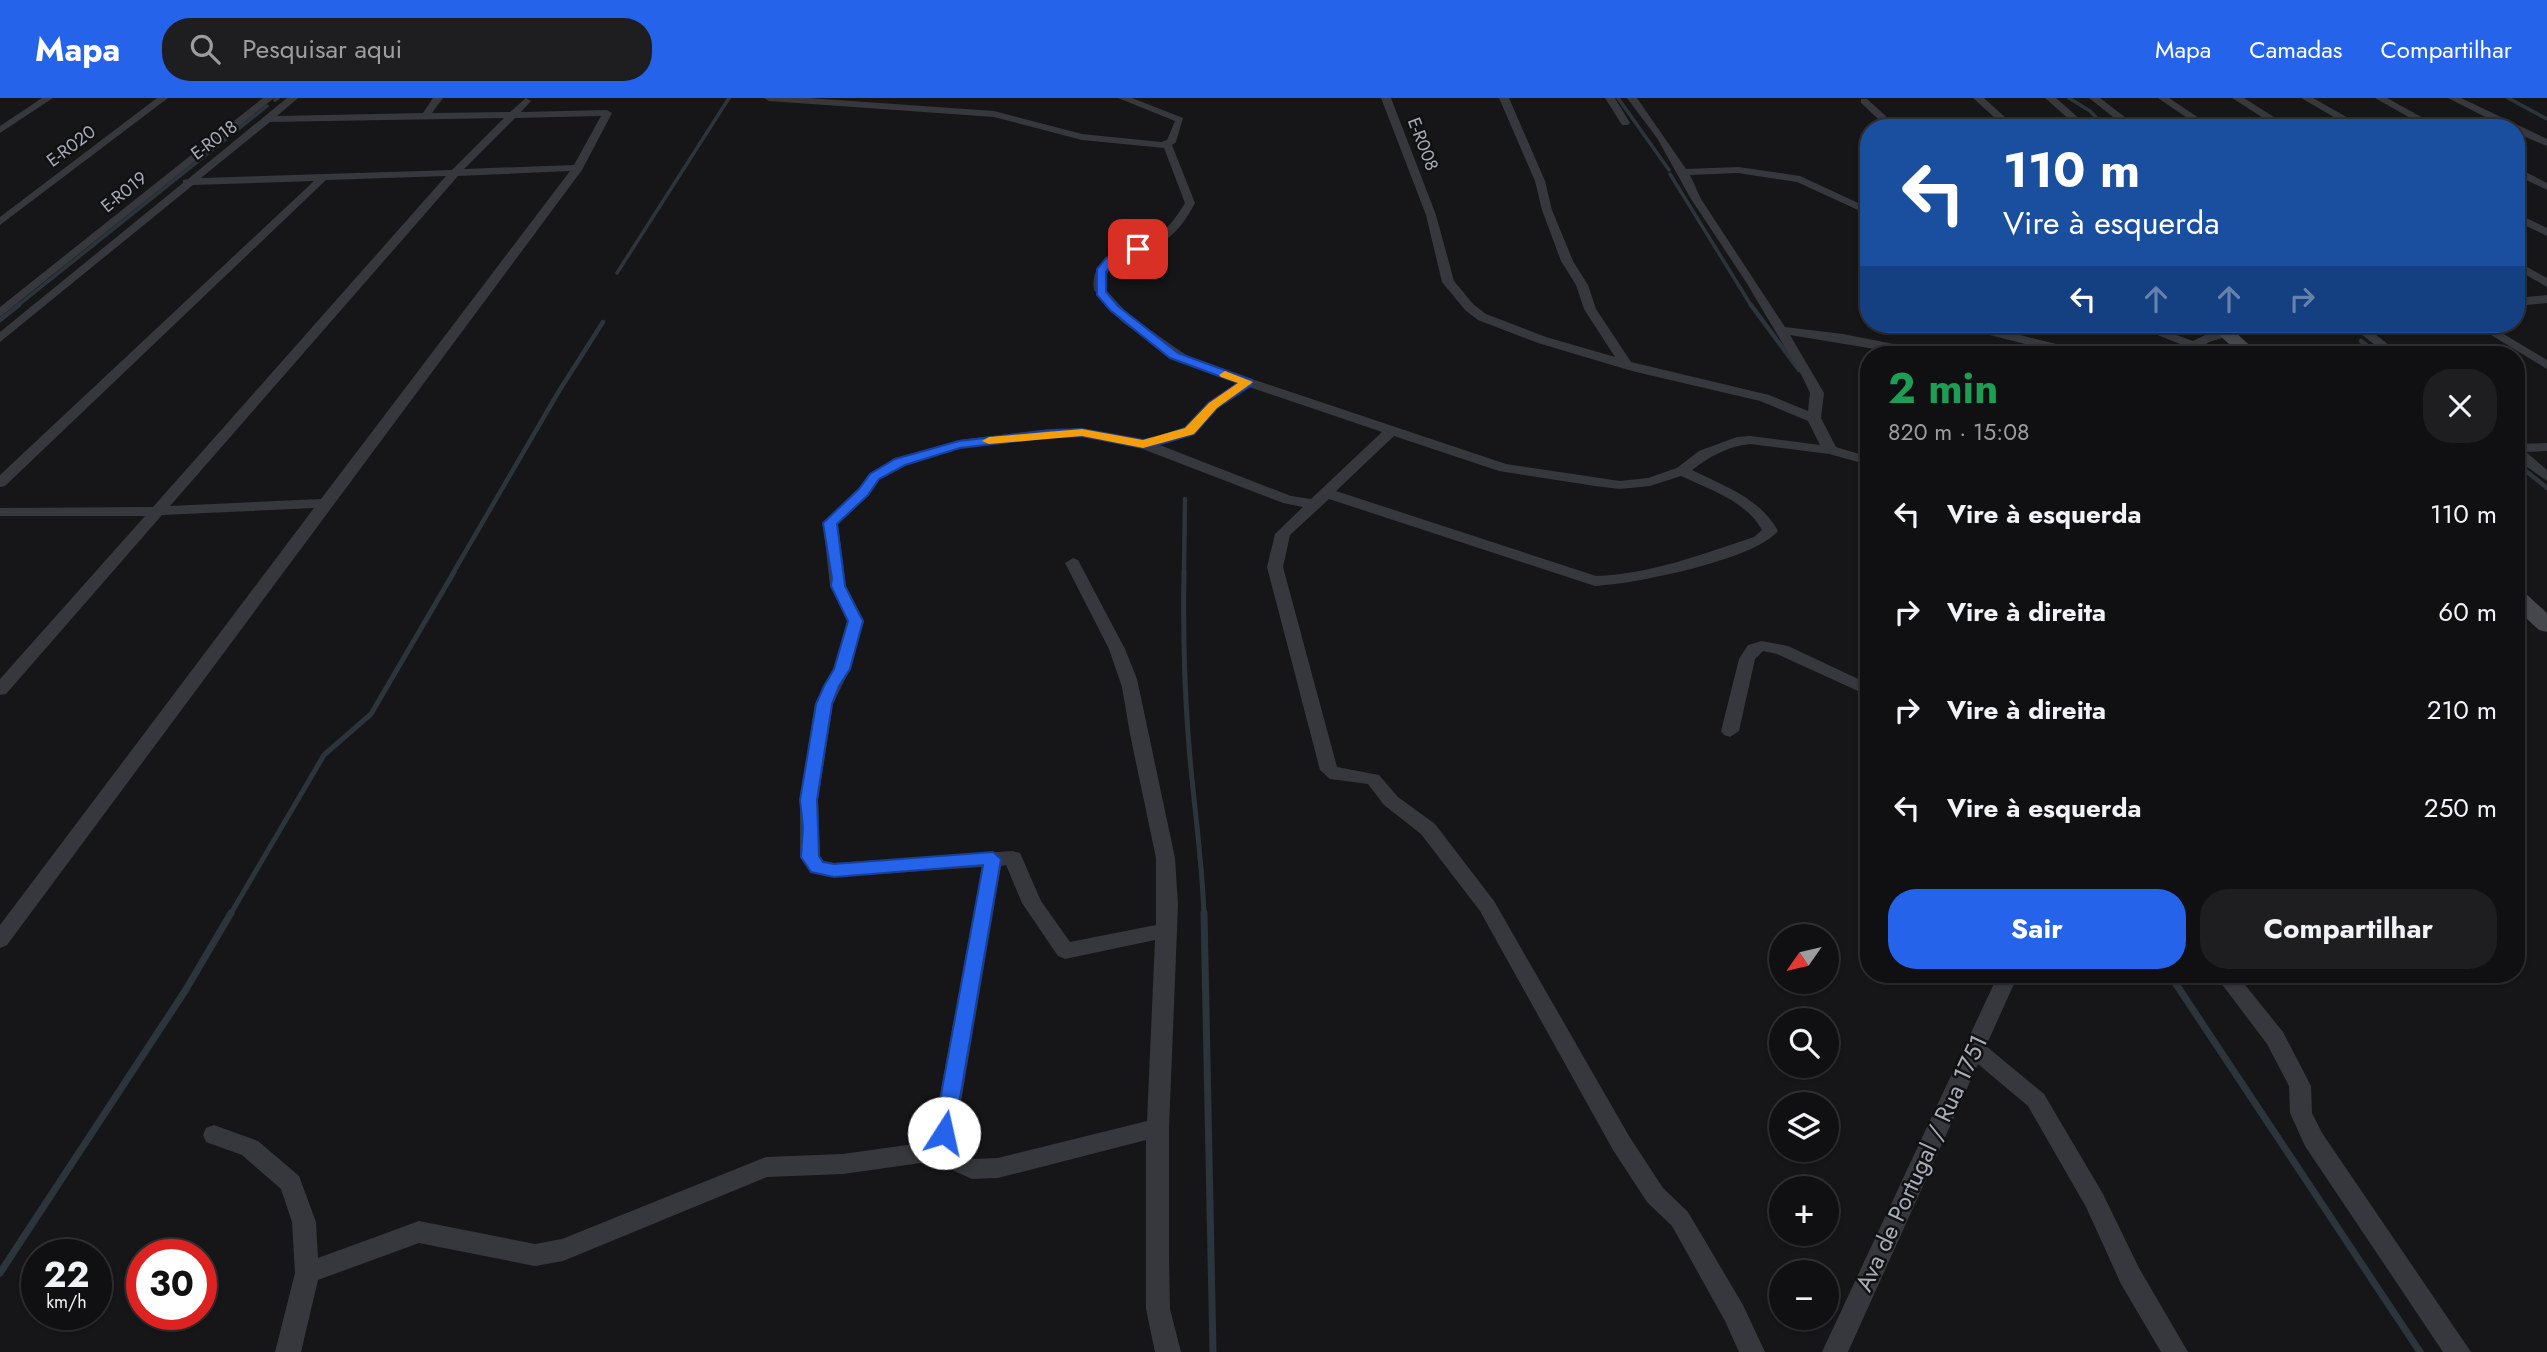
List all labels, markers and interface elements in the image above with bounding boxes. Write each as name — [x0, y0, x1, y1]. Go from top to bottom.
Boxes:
search box — [162, 18, 652, 81]
text: Mapa — [35, 26, 120, 73]
icon: search — [186, 30, 224, 68]
text: Pesquisar aqui — [242, 30, 402, 68]
text: Mapa — [2155, 32, 2211, 67]
text: Camadas — [2249, 32, 2342, 67]
text: Compartilhar — [2380, 32, 2512, 67]
street label: E-R018 — [185, 114, 243, 166]
street label: E-R008 — [1401, 114, 1445, 174]
street label: E-R020 — [41, 119, 101, 173]
text: 110 m — [2003, 135, 2140, 205]
icon: left — [1888, 147, 1979, 238]
street label: E-R019 — [95, 165, 153, 219]
text: Vire à esquerda — [2003, 200, 2220, 246]
pin — [1108, 219, 1168, 279]
icon: arrive — [1119, 230, 1157, 268]
icon: left — [2064, 280, 2102, 318]
icon: ahead — [2137, 280, 2175, 318]
icon: ahead — [2210, 280, 2248, 318]
icon: right — [2283, 280, 2321, 318]
text: 2 min — [1888, 358, 1998, 419]
button: close — [2423, 369, 2497, 443]
text: 820 m · 15:08 — [1888, 415, 2030, 449]
icon: left — [1888, 495, 1926, 533]
text: Vire à esquerda — [1947, 495, 2142, 533]
text: 110 m — [2430, 495, 2497, 533]
icon: right — [1888, 593, 1926, 631]
text: Vire à direita — [1947, 593, 2106, 631]
text: 60 m — [2438, 593, 2497, 631]
icon: right — [1888, 691, 1926, 729]
text: Vire à direita — [1947, 691, 2106, 729]
text: 210 m — [2427, 691, 2497, 729]
icon: left — [1888, 789, 1926, 827]
text: Vire à esquerda — [1947, 789, 2142, 827]
text: 250 m — [2424, 789, 2497, 827]
button: Sair — [1888, 889, 2186, 969]
button: Compartilhar — [2200, 889, 2497, 969]
north arrow — [1769, 924, 1839, 994]
map controls — [1769, 924, 1839, 1330]
button: search — [1769, 1008, 1839, 1078]
street label: Ava de Portugal / Rua 1751 — [1846, 1029, 1996, 1297]
button: layers — [1769, 1092, 1839, 1162]
position arrow — [907, 1096, 981, 1170]
button: + — [1769, 1176, 1839, 1246]
speed limit sign: 30 — [126, 1239, 217, 1330]
text: 22 — [44, 1250, 89, 1300]
button: − — [1769, 1260, 1839, 1330]
text: km/h — [46, 1289, 87, 1315]

